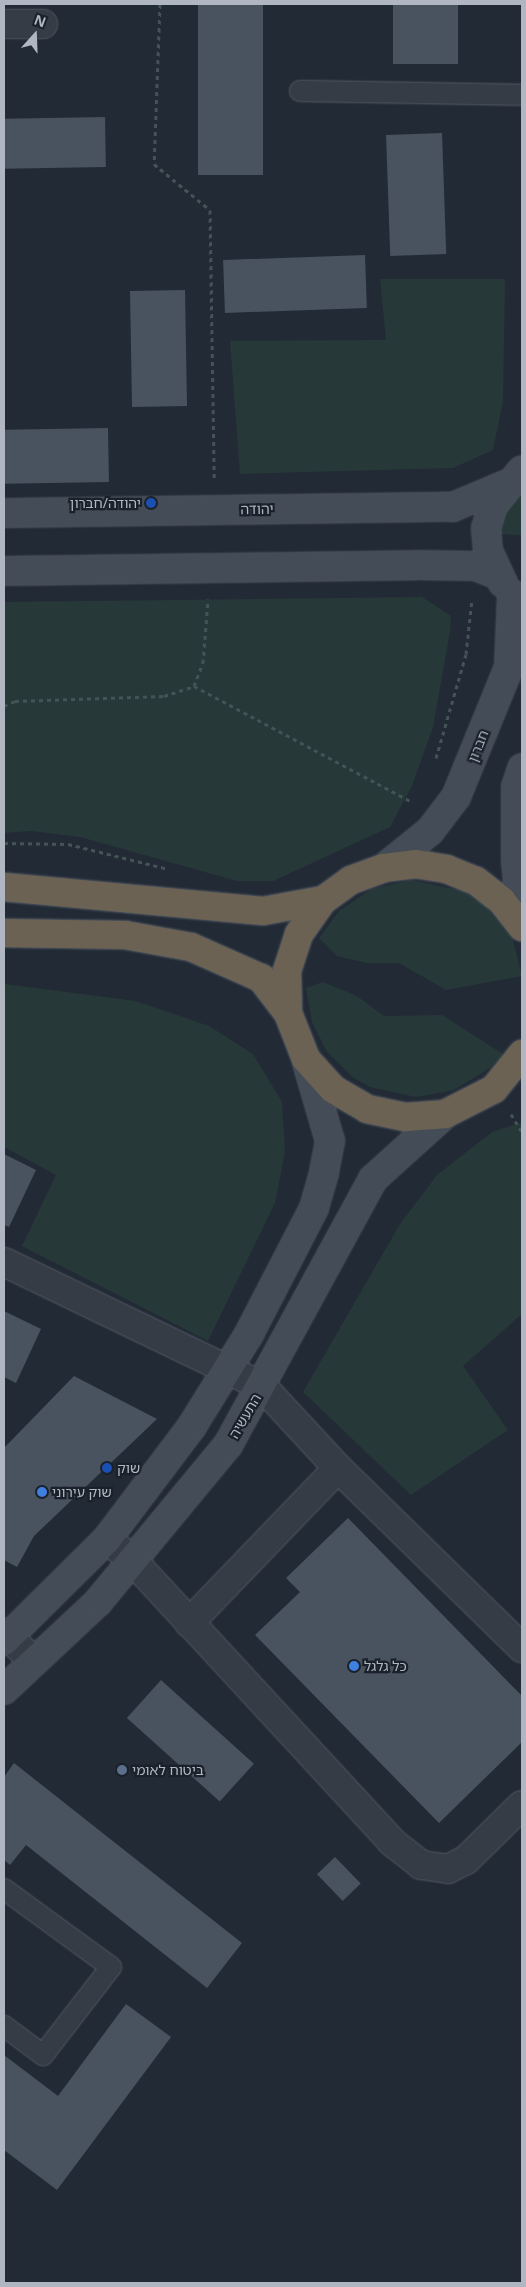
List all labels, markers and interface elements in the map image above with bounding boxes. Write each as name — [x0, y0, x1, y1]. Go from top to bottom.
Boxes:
north arrow — [10, 10, 60, 60]
text: N — [32, 10, 49, 31]
place label: יהודה/חברון — [70, 495, 141, 511]
marker: יהודה/חברון — [145, 497, 157, 509]
street label: יהודה — [240, 500, 274, 518]
street label: חברון — [464, 728, 492, 764]
street label: התעשיה — [225, 1391, 265, 1441]
place label: שוק — [117, 1460, 140, 1476]
marker: שוק — [101, 1462, 113, 1474]
place label: שוק עירוני — [52, 1484, 112, 1500]
marker: שוק עירוני — [36, 1486, 48, 1498]
place label: כל גלגל — [364, 1658, 407, 1674]
marker: כל גלגל — [348, 1660, 360, 1672]
place label: ביטוח לאומי — [132, 1762, 204, 1778]
marker: ביטוח לאומי — [116, 1764, 128, 1776]

